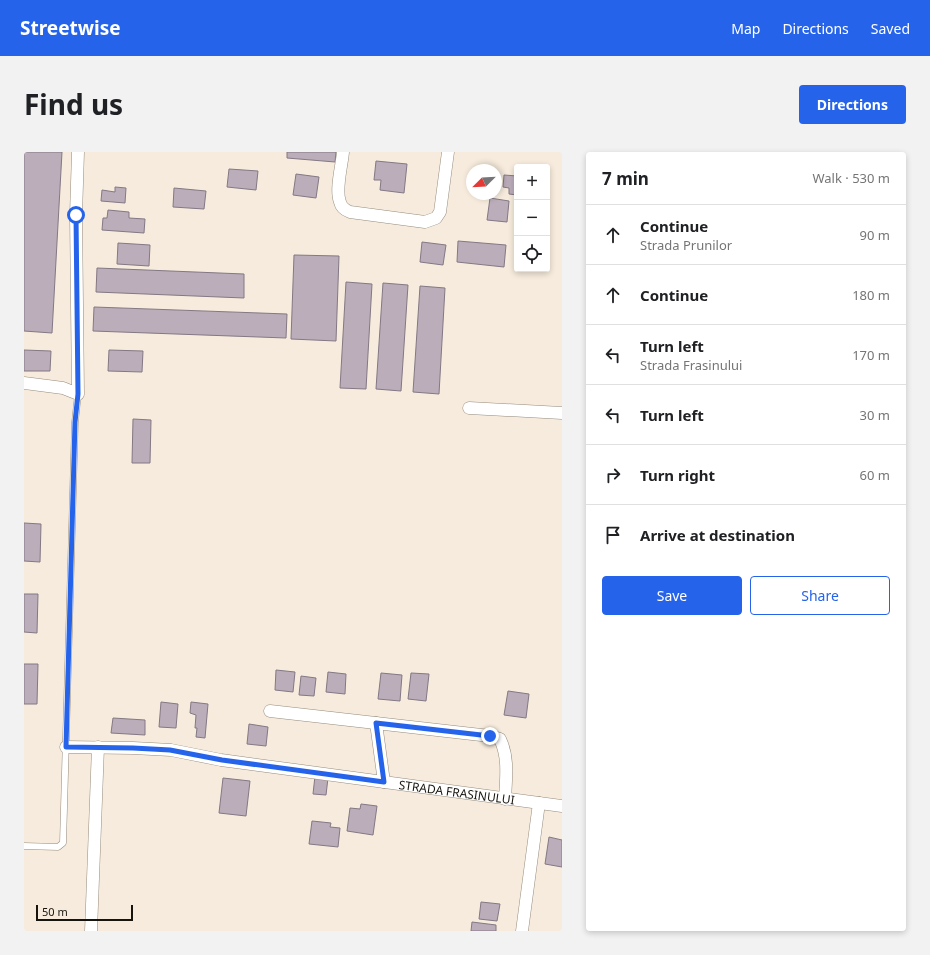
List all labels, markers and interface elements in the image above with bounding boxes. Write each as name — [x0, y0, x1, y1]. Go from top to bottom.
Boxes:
text: Streetwise — [20, 15, 121, 41]
text: Map — [731, 19, 760, 38]
text: Directions — [782, 19, 849, 38]
text: Saved — [871, 19, 910, 38]
text: Find us — [24, 85, 123, 123]
button: Directions — [799, 85, 906, 124]
north arrow — [466, 164, 502, 200]
map controls — [514, 164, 550, 272]
button: + — [514, 164, 550, 200]
text: 7 min — [602, 167, 649, 190]
text: Walk · 530 m — [812, 169, 890, 187]
button: − — [514, 200, 550, 236]
route start — [67, 206, 85, 224]
text: Continue — [640, 216, 708, 236]
icon: ahead — [602, 224, 624, 246]
text: 90 m — [860, 226, 890, 244]
button: locate — [514, 236, 550, 272]
text: Strada Prunilor — [640, 236, 732, 254]
icon: ahead — [602, 284, 624, 306]
text: Continue — [640, 285, 708, 305]
text: 180 m — [852, 286, 890, 304]
text: Turn left — [640, 336, 704, 356]
icon: left — [602, 344, 624, 366]
text: 170 m — [852, 346, 890, 364]
text: Strada Frasinului — [640, 356, 742, 374]
icon: left — [602, 404, 624, 426]
text: Turn left — [640, 405, 704, 425]
text: 30 m — [860, 406, 890, 424]
icon: right — [602, 464, 624, 486]
text: Turn right — [640, 465, 715, 485]
text: 60 m — [860, 466, 890, 484]
icon: arrive — [602, 524, 624, 546]
text: Arrive at destination — [640, 525, 795, 545]
button: Save — [602, 576, 742, 615]
button: Share — [750, 576, 890, 615]
route end — [481, 727, 499, 745]
street label: STRADA FRASINULUI — [398, 776, 516, 808]
scale bar — [36, 903, 133, 922]
text: 50 m — [42, 904, 68, 919]

